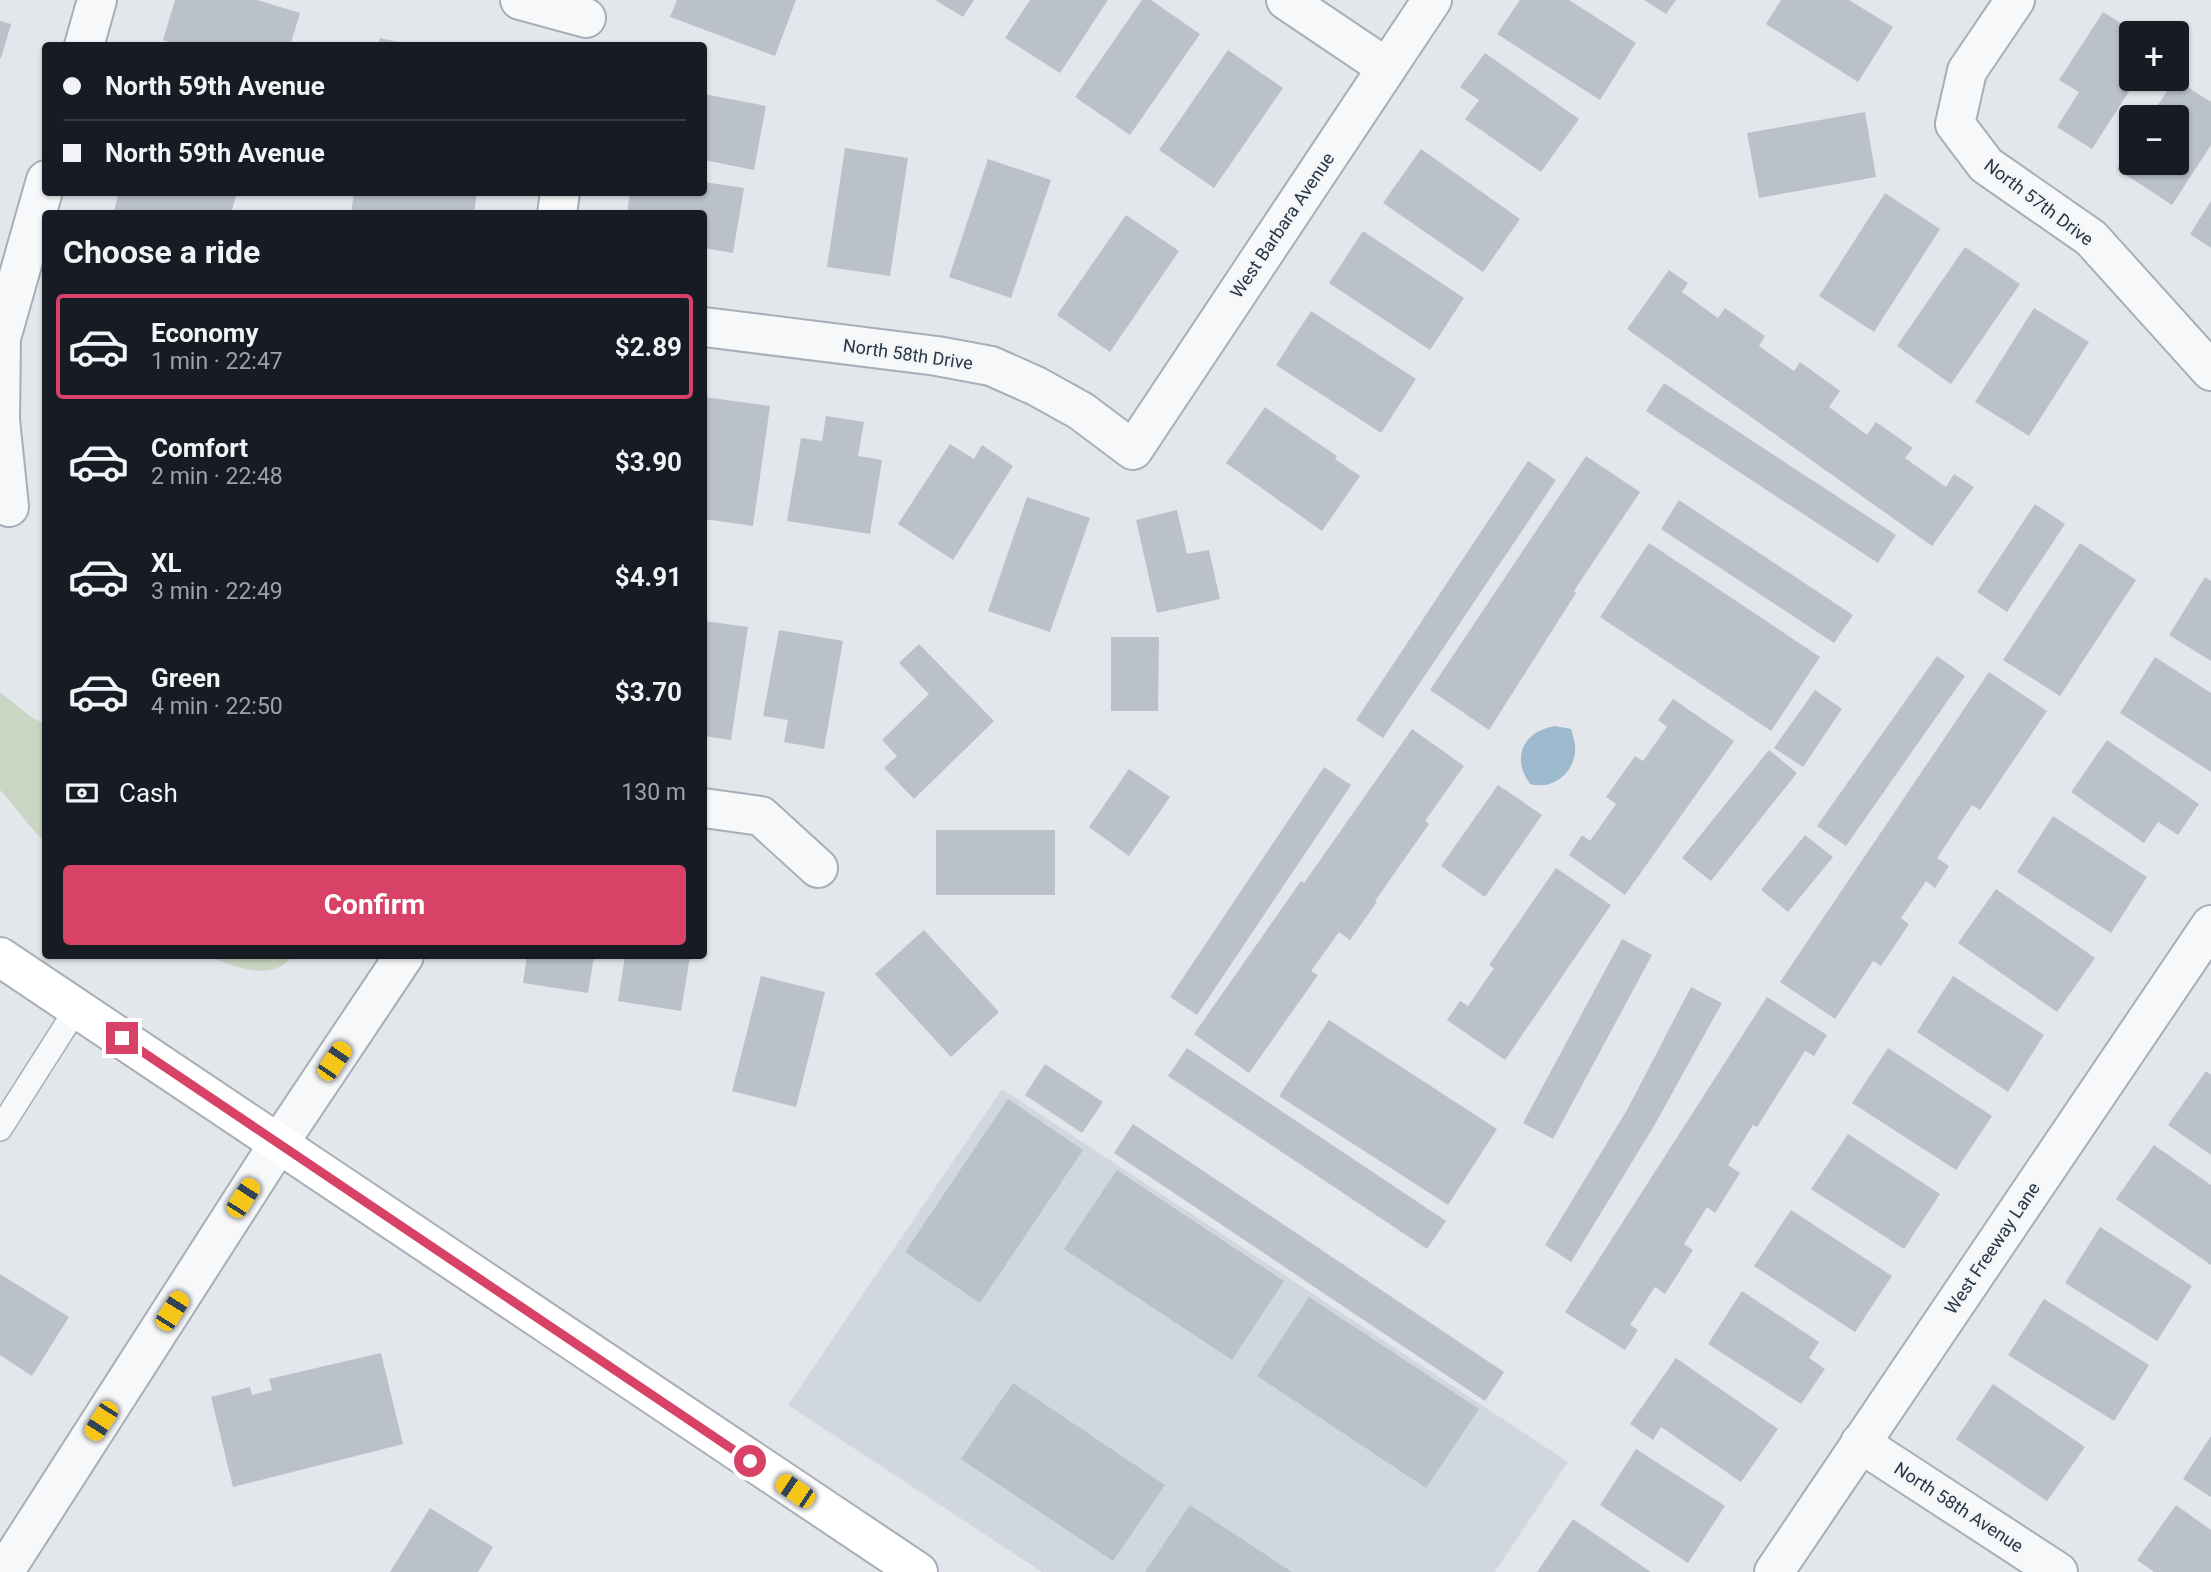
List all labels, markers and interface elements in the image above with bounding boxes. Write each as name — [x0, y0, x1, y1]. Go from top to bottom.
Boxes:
map controls — [2119, 21, 2189, 175]
button: + — [2119, 21, 2189, 91]
text: North 59th Avenue — [105, 71, 325, 101]
button: − — [2119, 105, 2189, 175]
text: North 59th Avenue — [105, 138, 325, 168]
street label: West Barbara Avenue — [1226, 148, 1338, 302]
street label: North 57th Drive — [1980, 154, 2098, 250]
text: Choose a ride — [63, 233, 260, 271]
icon: car — [67, 315, 130, 378]
text: Economy — [151, 318, 258, 348]
text: $2.89 — [615, 332, 682, 362]
street label: North 58th Drive — [842, 334, 974, 374]
text: 1 min · 22:47 — [151, 348, 283, 375]
icon: car — [67, 430, 130, 493]
text: Comfort — [151, 433, 248, 463]
text: $3.90 — [615, 447, 682, 477]
text: 2 min · 22:48 — [151, 463, 283, 490]
icon: car — [67, 545, 130, 608]
text: XL — [151, 548, 182, 578]
text: $4.91 — [615, 562, 682, 592]
text: 3 min · 22:49 — [151, 578, 283, 605]
icon: car — [67, 660, 130, 723]
text: Green — [151, 663, 221, 693]
text: $3.70 — [615, 677, 682, 707]
text: 4 min · 22:50 — [151, 693, 283, 720]
icon: cash — [63, 774, 101, 812]
text: Cash — [119, 778, 178, 808]
text: 130 m — [621, 779, 686, 806]
button: Confirm — [63, 865, 686, 945]
route end — [106, 1022, 138, 1054]
car — [314, 1038, 355, 1084]
car — [223, 1175, 264, 1221]
street label: West Freeway Lane — [1940, 1178, 2044, 1318]
car — [152, 1288, 193, 1334]
car — [81, 1398, 122, 1444]
route start — [734, 1445, 766, 1477]
street label: North 58th Avenue — [1891, 1458, 2027, 1556]
car — [772, 1471, 819, 1511]

